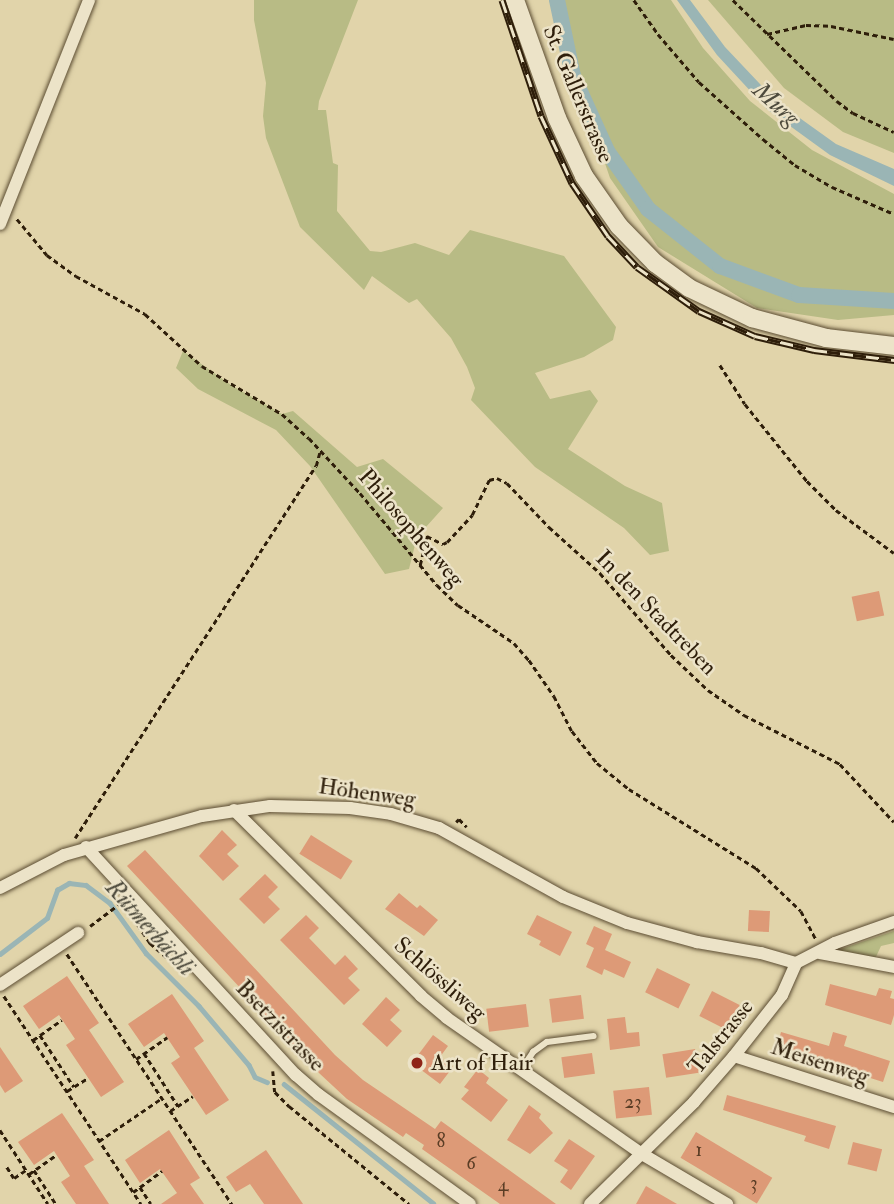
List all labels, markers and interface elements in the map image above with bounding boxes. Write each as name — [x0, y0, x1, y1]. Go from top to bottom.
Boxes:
street label: St. Gallerstrasse — [537, 21, 619, 167]
water label: Murg — [747, 76, 805, 132]
street label: Philosophenweg — [352, 463, 470, 593]
street label: In den Stadtreben — [589, 545, 723, 681]
street label: Höhenweg — [317, 773, 417, 813]
water label: Rütmerbächli — [99, 874, 201, 982]
street label: Schlössliweg — [388, 931, 492, 1027]
street label: Bsetzistrasse — [230, 975, 330, 1077]
street label: Talstrasse — [682, 994, 760, 1080]
street label: Meisenweg — [767, 1033, 873, 1091]
place label: Art of Hair — [431, 1049, 533, 1077]
marker: Art of Hair — [409, 1055, 425, 1071]
house number: 23 — [625, 1092, 641, 1114]
house number: 8 — [437, 1131, 445, 1153]
house number: 1 — [696, 1140, 702, 1162]
house number: 6 — [466, 1153, 476, 1175]
house number: 3 — [750, 1173, 758, 1195]
house number: 4 — [498, 1175, 508, 1197]

